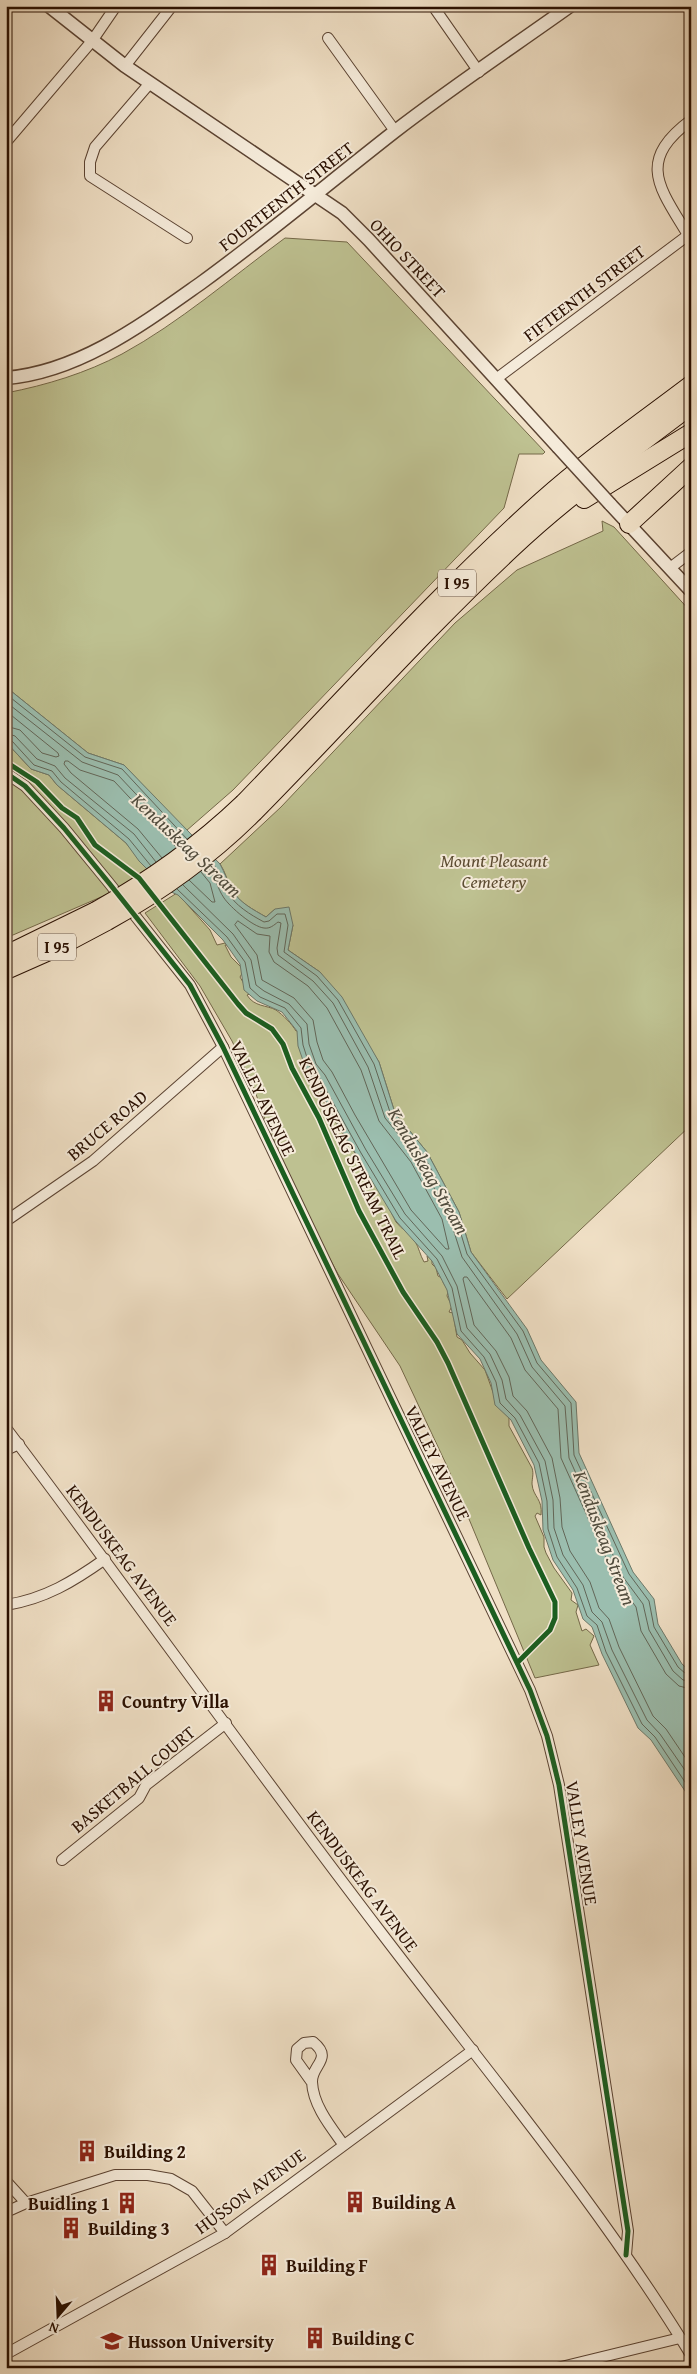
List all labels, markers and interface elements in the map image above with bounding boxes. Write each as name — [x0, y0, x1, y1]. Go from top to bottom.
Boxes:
street label: FOURTEENTH STREET — [213, 135, 359, 257]
street label: OHIO STREET — [364, 212, 452, 304]
street label: FIFTEENTH STREET — [517, 238, 651, 348]
road number: I 95 — [438, 570, 476, 596]
water label: Kenduskeag Stream — [125, 786, 249, 904]
park label: Mount Pleasant Cemetery — [440, 847, 548, 895]
road number: I 95 — [38, 934, 76, 960]
street label: VALLEY AVENUE — [223, 1036, 303, 1160]
street label: KENDUSKEAG STREAM TRAIL — [292, 1052, 414, 1264]
street label: BRUCE ROAD — [61, 1083, 153, 1167]
water label: Kenduskeag Stream — [381, 1101, 477, 1240]
street label: VALLEY AVENUE — [398, 1401, 478, 1525]
water label: Kenduskeag Stream — [566, 1466, 644, 1610]
street label: KENDUSKEAG AVENUE — [60, 1479, 184, 1631]
building icon: Country Villa — [93, 1688, 119, 1714]
place label: Country Villa — [122, 1688, 230, 1715]
street label: BASKETBALL COURT — [65, 1719, 201, 1839]
street label: VALLEY AVENUE — [559, 1779, 605, 1907]
street label: KENDUSKEAG AVENUE — [301, 1805, 425, 1957]
building icon: Building 2 — [74, 2138, 100, 2164]
place label: Building 2 — [104, 2138, 186, 2165]
street label: HUSSON AVENUE — [189, 2142, 311, 2240]
building icon: Building A — [342, 2189, 368, 2215]
place label: Building A — [372, 2189, 457, 2216]
place label: Buidling 1 — [28, 2190, 110, 2217]
building icon: Buidling 1 — [114, 2190, 140, 2216]
building icon: Building 3 — [58, 2215, 84, 2241]
place label: Building 3 — [88, 2215, 170, 2242]
building icon: Building F — [256, 2252, 282, 2278]
place label: Building F — [286, 2252, 368, 2279]
north arrow — [32, 2292, 82, 2342]
text: N — [45, 2317, 61, 2339]
building icon: Building C — [302, 2325, 328, 2351]
place label: Building C — [332, 2325, 415, 2352]
school or university icon: Husson University — [99, 2328, 125, 2354]
place label: Husson University — [128, 2328, 275, 2355]

